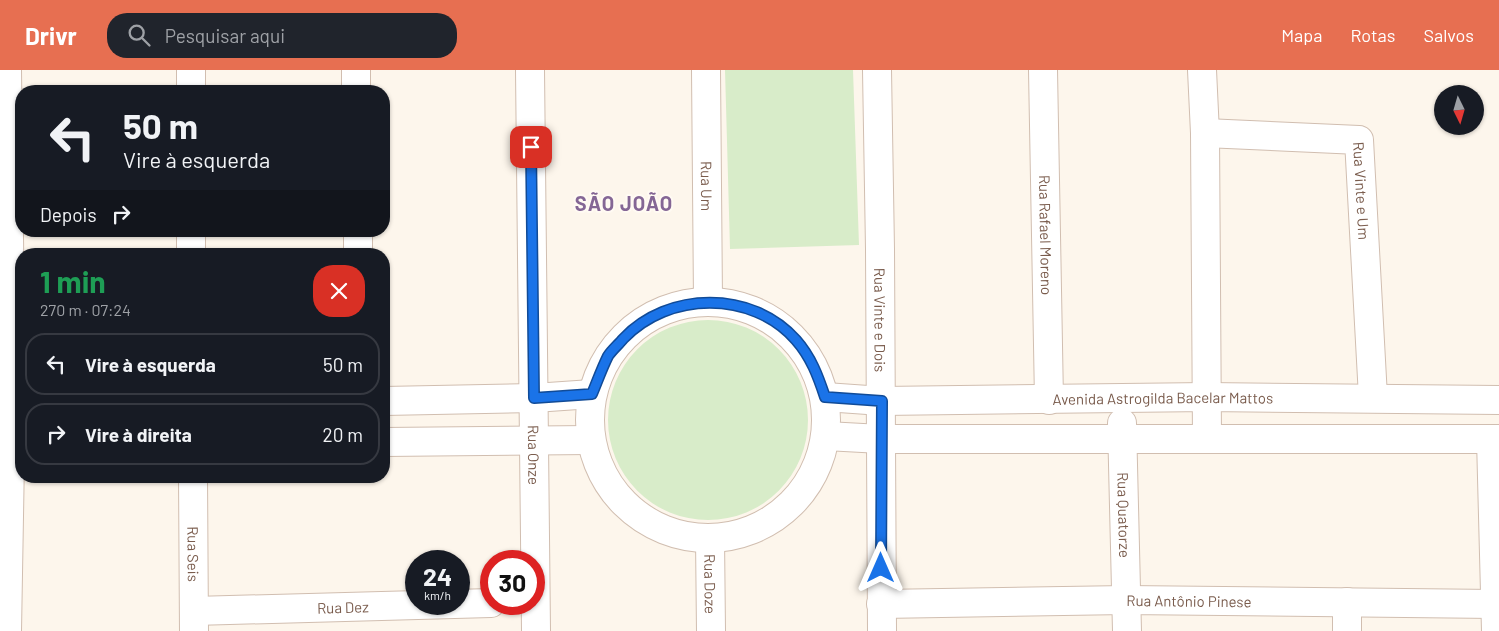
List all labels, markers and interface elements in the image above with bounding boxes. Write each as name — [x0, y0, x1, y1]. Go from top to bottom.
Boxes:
search box — [107, 13, 457, 58]
text: Drivr — [25, 21, 77, 50]
icon: search — [125, 21, 153, 49]
text: Pesquisar aqui — [165, 24, 285, 47]
text: Mapa — [1281, 24, 1322, 46]
text: Rotas — [1350, 24, 1395, 46]
text: Salvos — [1423, 24, 1474, 46]
north arrow — [1434, 85, 1484, 135]
map controls — [1434, 85, 1484, 135]
text: 50 m — [123, 104, 198, 146]
icon: left — [40, 105, 105, 170]
pin — [510, 126, 552, 168]
icon: arrive — [517, 133, 545, 161]
street label: Rua Vinte e Um — [1350, 141, 1373, 240]
text: Vire à esquerda — [123, 146, 270, 172]
street label: Rua Um — [698, 161, 716, 211]
street label: Rua Rafael Moreno — [1036, 175, 1056, 295]
district label: SÃO JOÃO — [575, 191, 673, 215]
icon: right — [107, 200, 135, 228]
text: Depois — [40, 203, 97, 226]
text: 1 min — [40, 263, 106, 299]
button: close — [313, 265, 365, 317]
street label: Rua Vinte e Dois — [871, 268, 890, 372]
text: 270 m · 07:24 — [40, 300, 131, 319]
icon: left — [42, 350, 70, 378]
text: Vire à esquerda — [85, 353, 216, 376]
text: 50 m — [323, 353, 363, 376]
street label: Avenida Astrogilda Bacelar Mattos — [1052, 388, 1273, 408]
icon: right — [42, 420, 70, 448]
text: Vire à direita — [85, 423, 192, 446]
text: 20 m — [323, 423, 363, 446]
street label: Rua Onze — [525, 425, 543, 485]
street label: Rua Quatorze — [1114, 472, 1134, 558]
street label: Rua Seis — [184, 526, 203, 582]
position arrow — [854, 541, 906, 593]
speed limit sign: 30 — [480, 550, 545, 615]
street label: Rua Doze — [701, 554, 720, 614]
text: 24 — [423, 561, 452, 591]
text: km/h — [424, 588, 451, 602]
street label: Rua Antônio Pinese — [1126, 591, 1252, 610]
street label: Rua Dez — [317, 597, 369, 617]

